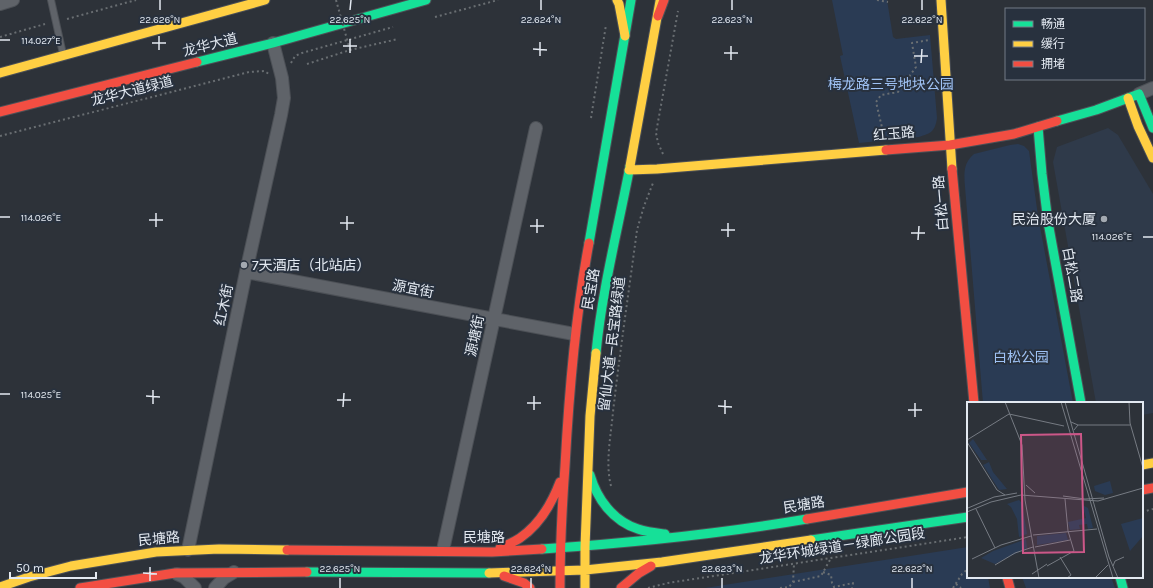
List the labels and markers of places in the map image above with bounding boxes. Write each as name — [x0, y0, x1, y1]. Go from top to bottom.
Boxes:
place label: 民治股份大厦 — [1012, 211, 1096, 228]
marker: 民治股份大厦 — [1099, 214, 1109, 224]
place label: 7天酒店（北站店） — [252, 257, 371, 274]
marker: 7天酒店（北站店） — [239, 260, 249, 270]

